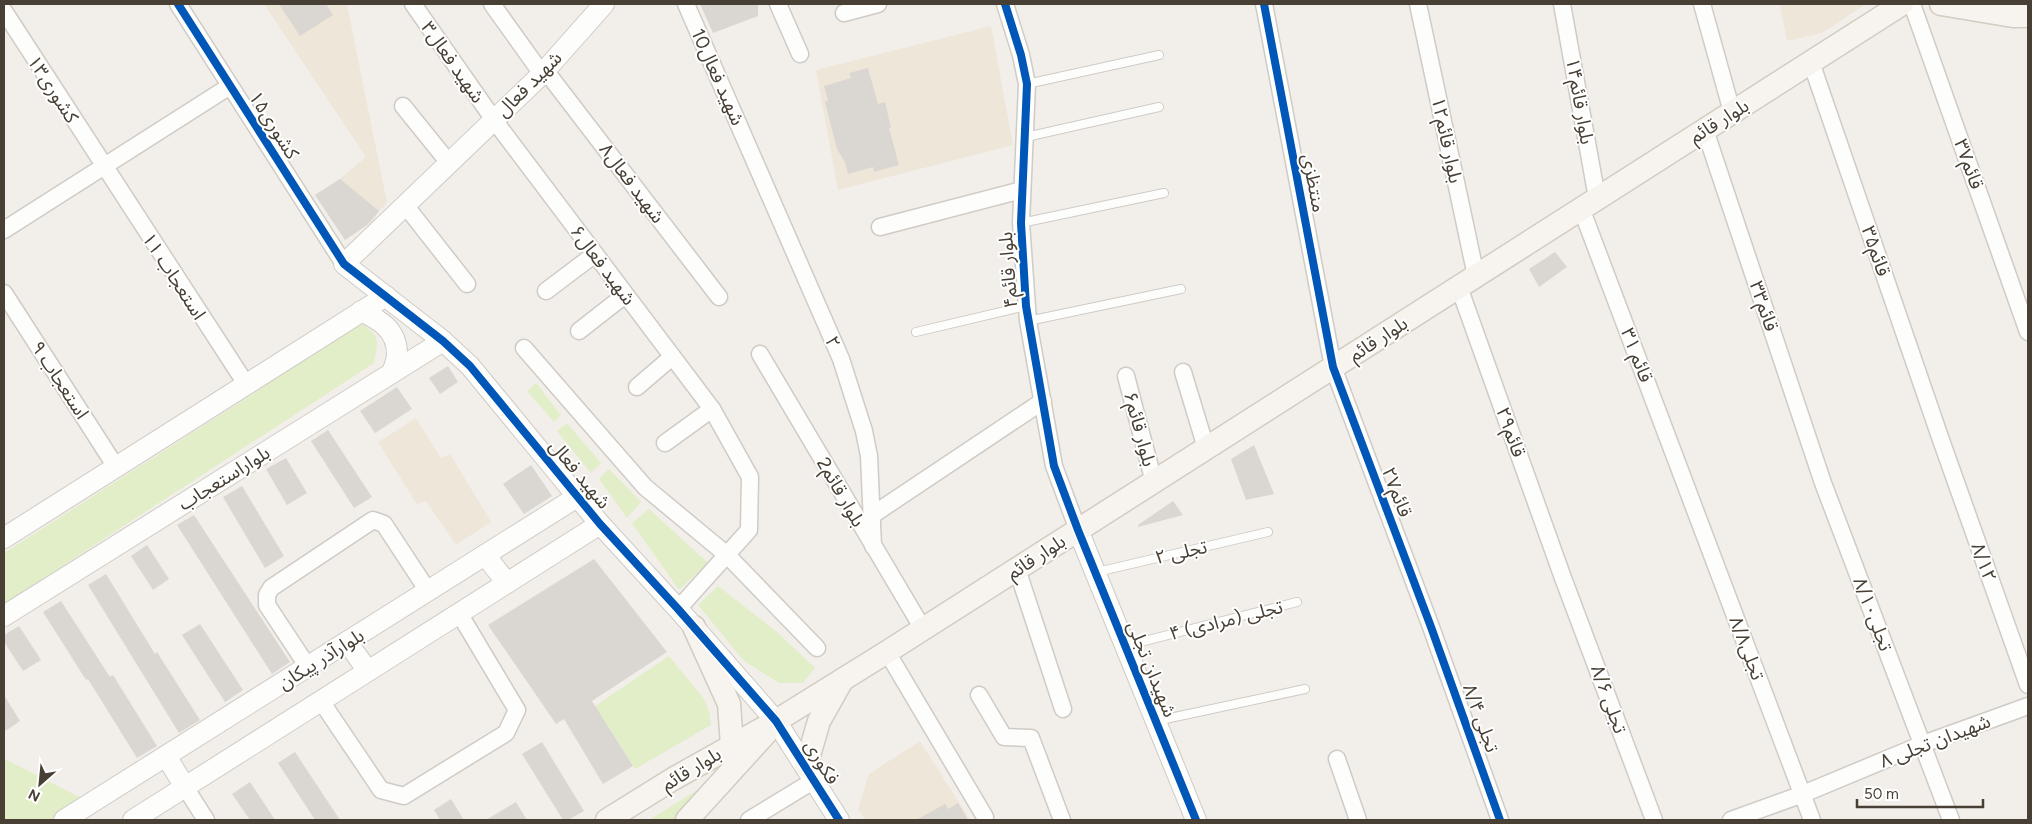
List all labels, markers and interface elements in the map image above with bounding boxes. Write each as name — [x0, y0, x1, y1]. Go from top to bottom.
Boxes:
street label: شهید فعال۳ — [417, 17, 489, 107]
street label: 10شهید فعال — [686, 25, 750, 129]
street label: شهید فعال — [491, 46, 567, 122]
street label: ۱۳کشوری — [23, 51, 84, 128]
street label: بلوار قائم۱۴ — [1558, 56, 1599, 147]
street label: کشوری۱۵ — [244, 87, 305, 164]
street label: بلوار قائم — [1685, 94, 1755, 151]
street label: بلوار قائم۱۲ — [1424, 95, 1467, 186]
street label: قائم۳۷ — [1947, 136, 1989, 193]
street label: شهید فعال۸ — [594, 138, 670, 228]
street label: منتظزی — [1297, 152, 1331, 214]
street label: شهید فعال۶ — [565, 220, 641, 310]
street label: قائم۳۵ — [1854, 223, 1895, 280]
street label: استعجاب ۱۱ — [137, 228, 211, 324]
street label: بلوار قائم۴ — [994, 231, 1025, 309]
street label: قائم۳۳ — [1742, 278, 1783, 335]
street label: بلوار قائم — [1344, 311, 1413, 369]
street label: قائم ۳۱ — [1613, 325, 1658, 386]
street label: ۲ — [820, 332, 846, 352]
street label: استعجاب ۹ — [26, 337, 94, 423]
street label: بلوار قائم۶ — [1116, 389, 1161, 470]
street label: قائم۲۹ — [1489, 404, 1531, 461]
street label: شهید فعال — [544, 435, 616, 513]
street label: بلواراستعجاب — [174, 441, 274, 515]
street label: 2بلوار قائم — [809, 453, 870, 532]
street label: قائم۲۷ — [1374, 464, 1417, 521]
street label: بلوار قائم — [1002, 529, 1071, 587]
street label: ۲ تجلی — [1153, 535, 1209, 569]
street label: ۸/۱۲ — [1966, 539, 2002, 585]
street label: تجلی۸/۱۰ — [1848, 574, 1898, 654]
street label: ۴ تجلی (مرادی) — [1167, 595, 1285, 645]
street label: تجلی۸/۸ — [1724, 613, 1770, 683]
street label: شهیدان تجلی — [1122, 618, 1182, 720]
street label: بلوارآذر پیکان — [274, 624, 369, 695]
street label: تجلی ۸/۶ — [1586, 662, 1632, 736]
street label: ۸/۴ تجلی — [1458, 681, 1504, 755]
street label: شهیدان تجلی ۸ — [1876, 709, 1994, 773]
street label: فکوری — [799, 735, 845, 789]
street label: بلوار قائم — [657, 742, 727, 798]
north arrow — [15, 759, 65, 809]
scale bar — [1857, 776, 1983, 808]
text: N — [26, 785, 43, 805]
text: 50 m — [1864, 785, 1899, 803]

